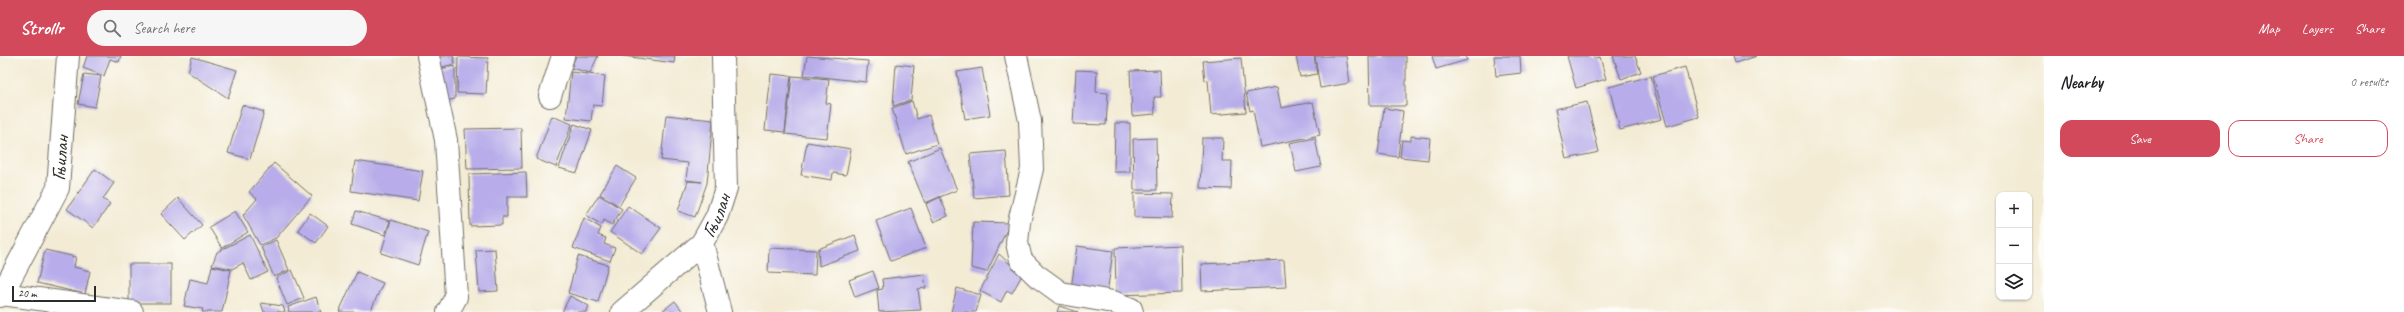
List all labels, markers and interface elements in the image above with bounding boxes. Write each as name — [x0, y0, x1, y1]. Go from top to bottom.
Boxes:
search box — [87, 10, 367, 46]
text: Strollr — [20, 16, 63, 40]
icon: search — [101, 17, 123, 39]
text: Search here — [133, 19, 195, 38]
text: Map — [2258, 20, 2280, 37]
text: Layers — [2302, 20, 2333, 37]
text: Share — [2355, 20, 2384, 37]
text: Nearby — [2060, 72, 2103, 93]
text: 0 results — [2350, 74, 2388, 90]
button: Save — [2060, 120, 2220, 157]
button: Share — [2228, 120, 2388, 157]
street label: Гњилан — [46, 133, 75, 182]
street label: Гњилан — [695, 188, 737, 241]
map controls — [1996, 192, 2032, 300]
button: + — [1996, 192, 2032, 228]
button: − — [1996, 228, 2032, 264]
button: layers — [1996, 264, 2032, 300]
scale bar — [12, 284, 96, 303]
text: 20 m — [18, 286, 37, 300]

